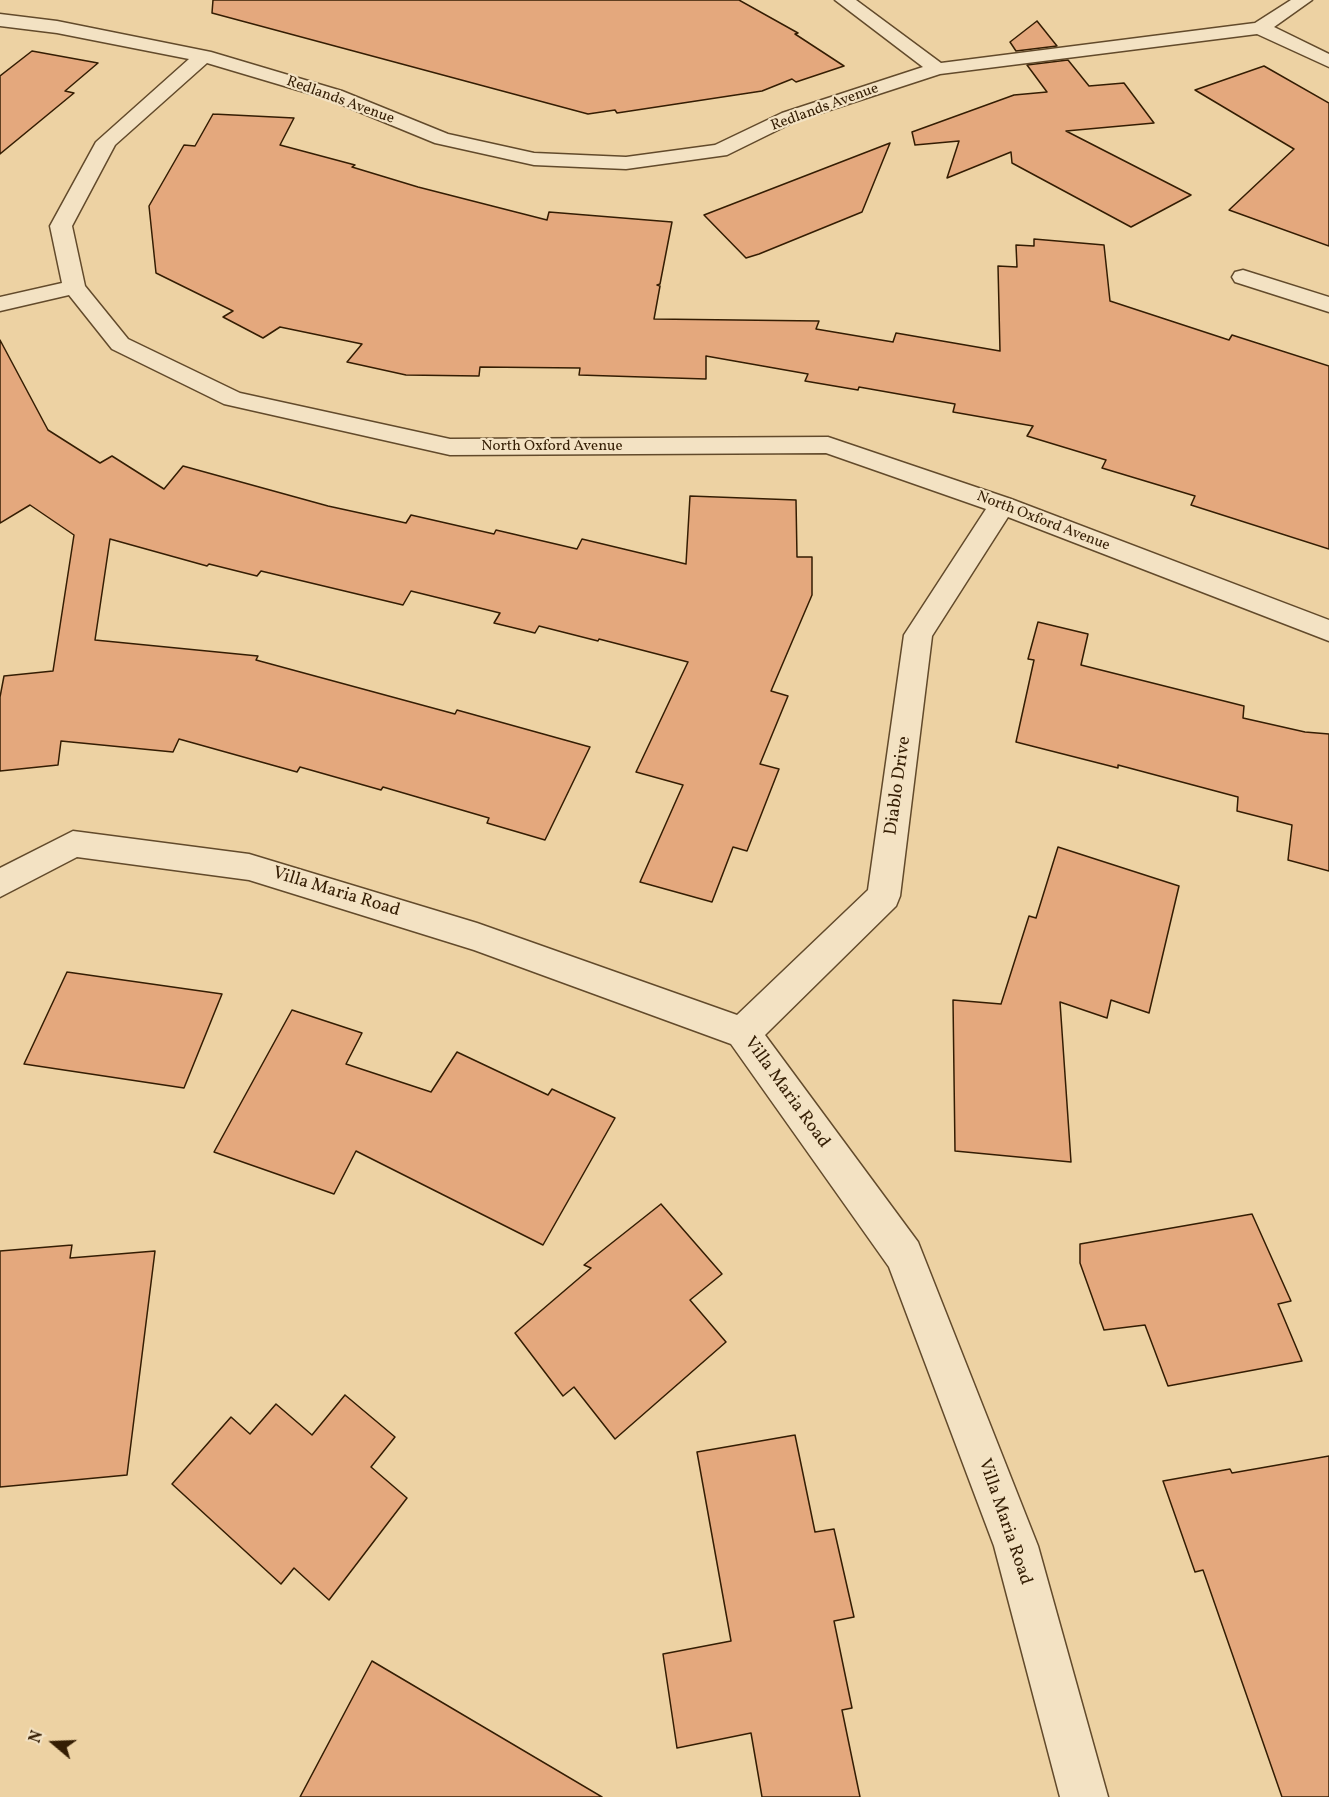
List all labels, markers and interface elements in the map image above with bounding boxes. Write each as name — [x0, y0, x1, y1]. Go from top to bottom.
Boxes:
street label: Redlands Avenue — [284, 73, 396, 129]
street label: Redlands Avenue — [769, 80, 881, 136]
street label: North Oxford Avenue — [481, 438, 623, 456]
street label: North Oxford Avenue — [974, 488, 1112, 556]
street label: Diablo Drive — [881, 735, 917, 837]
street label: Villa Maria Road — [270, 863, 402, 923]
street label: Villa Maria Road — [738, 1033, 834, 1153]
street label: Villa Maria Road — [972, 1456, 1036, 1588]
north arrow — [24, 1713, 84, 1773]
text: N — [25, 1728, 49, 1746]

